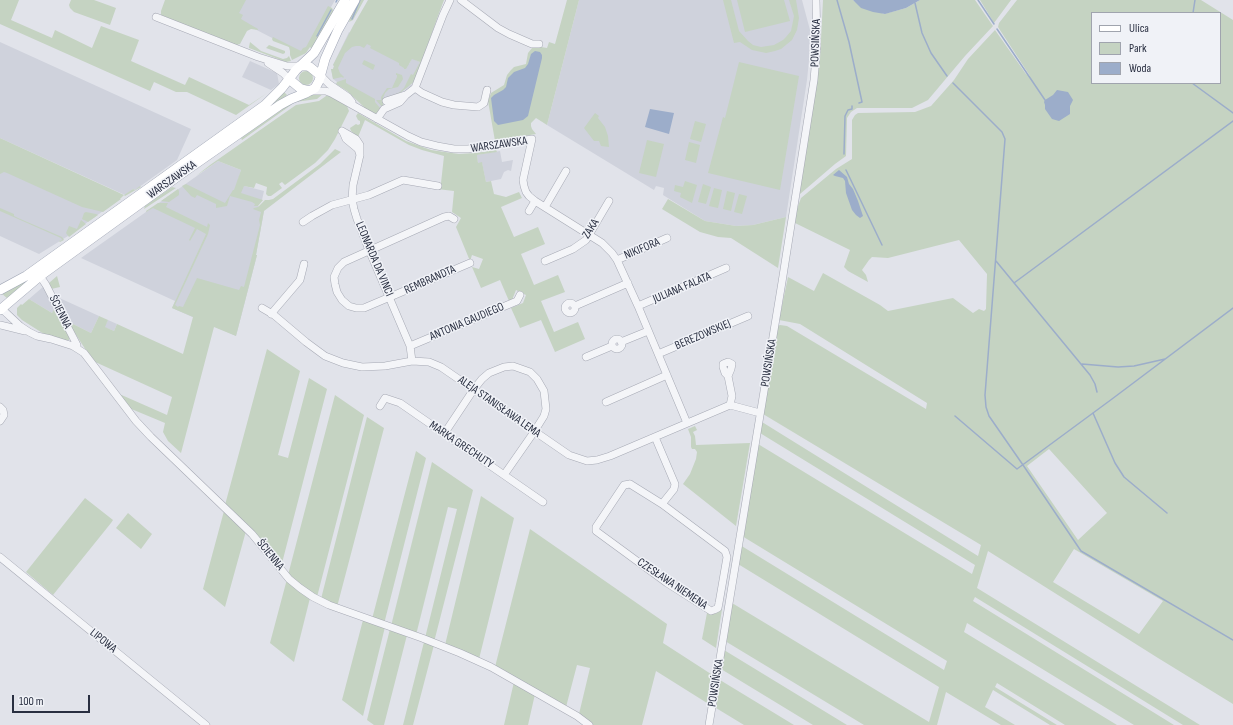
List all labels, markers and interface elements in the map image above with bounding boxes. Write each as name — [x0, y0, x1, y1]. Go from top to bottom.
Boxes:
legend — [1091, 12, 1221, 84]
street label: POWSIŃSKA — [808, 19, 824, 67]
text: Ulica — [1129, 21, 1149, 36]
text: Park — [1129, 41, 1147, 56]
text: Woda — [1129, 61, 1151, 76]
street label: WARSZAWSKA — [470, 134, 528, 156]
street label: WARSZAWSKA — [145, 158, 199, 202]
street label: ZAKA — [579, 216, 603, 242]
street label: LEONARDA DA VINCI — [352, 219, 396, 299]
street label: NIKIFORA — [622, 235, 662, 263]
street label: REMBRANDTA — [402, 262, 458, 298]
street label: JULIANA FALATA — [651, 269, 713, 307]
street label: ŚCIENNA — [45, 293, 75, 331]
street label: ANTONIA GAUDIEGO — [428, 300, 506, 344]
street label: BEREZOWSKIEJ — [673, 317, 733, 353]
street label: POWSIŃSKA — [758, 338, 780, 388]
street label: ALEJA STANISŁAWA LEMA — [455, 373, 543, 441]
street label: MARKA GRECHUTY — [426, 418, 496, 472]
street label: ŚCIENNA — [253, 537, 287, 573]
street label: CZESŁAWA NIEMENA — [634, 555, 710, 613]
street label: LIPOWA — [87, 626, 119, 656]
street label: POWSIŃSKA — [705, 658, 727, 708]
scale bar — [14, 687, 92, 713]
text: 100 m — [19, 694, 44, 709]

